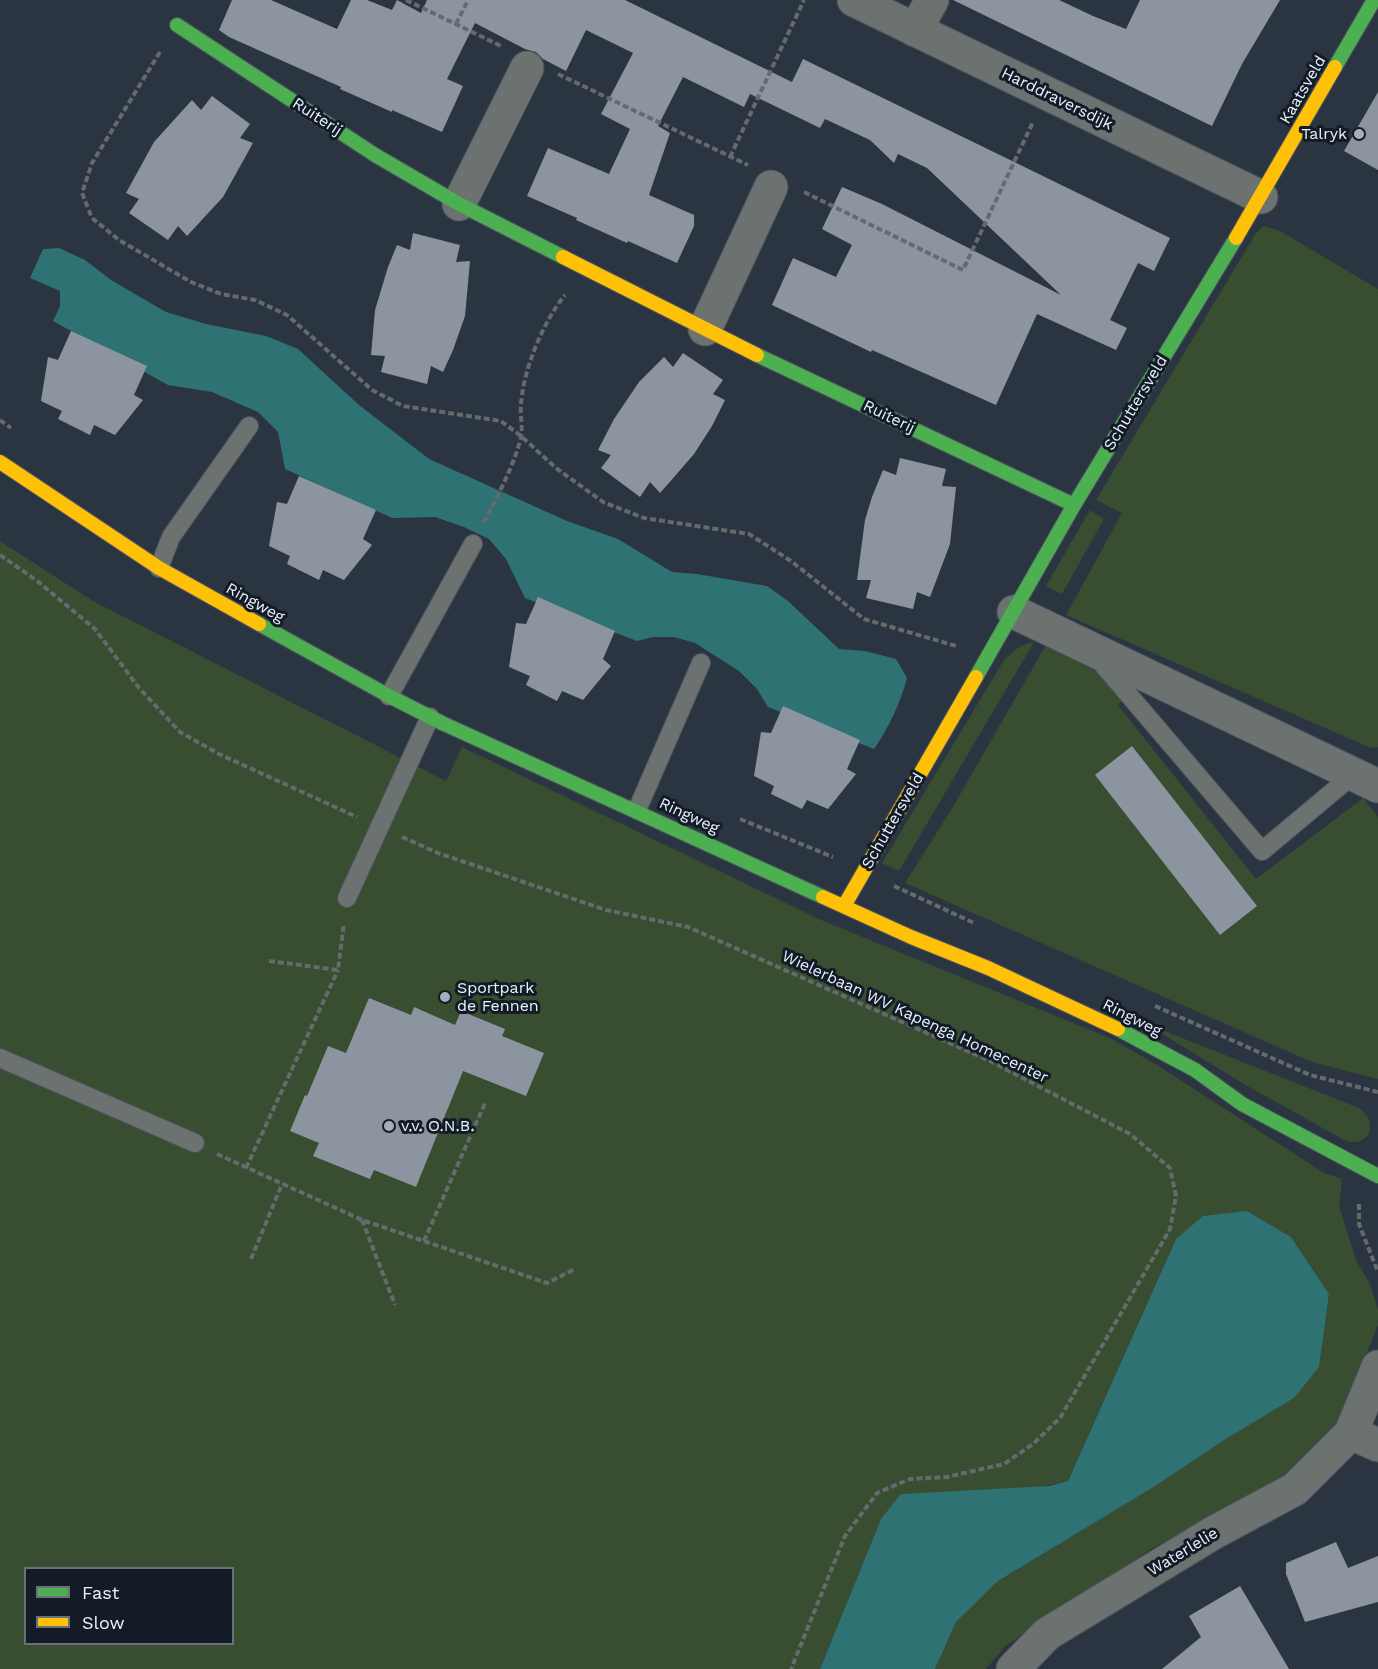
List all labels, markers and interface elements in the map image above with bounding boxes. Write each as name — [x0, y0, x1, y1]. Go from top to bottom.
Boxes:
street label: Kaatsveld — [1276, 53, 1330, 127]
street label: Harddraversdijk — [998, 64, 1116, 134]
street label: Ruiterij — [288, 94, 346, 140]
place label: Talryk — [1301, 124, 1347, 144]
marker: Talryk — [1352, 127, 1366, 141]
street label: Schuttersveld — [1100, 352, 1172, 454]
street label: Ruiterij — [860, 396, 918, 438]
street label: Ringweg — [222, 579, 288, 627]
street label: Schuttersveld — [858, 770, 928, 872]
street label: Ringweg — [656, 794, 722, 838]
street label: Wielerbaan WV Kapenga Homecenter — [779, 947, 1051, 1087]
place label: Sportpark de Fennen — [457, 978, 539, 1016]
marker: Sportpark de Fennen — [438, 990, 452, 1004]
street label: Ringweg — [1099, 995, 1165, 1041]
place label: v.v. O.N.B. — [401, 1116, 474, 1136]
marker: v.v. O.N.B. — [382, 1119, 396, 1133]
street label: Waterlelie — [1144, 1524, 1222, 1580]
legend — [24, 1567, 234, 1645]
text: Fast — [82, 1582, 119, 1603]
text: Slow — [82, 1612, 125, 1633]

